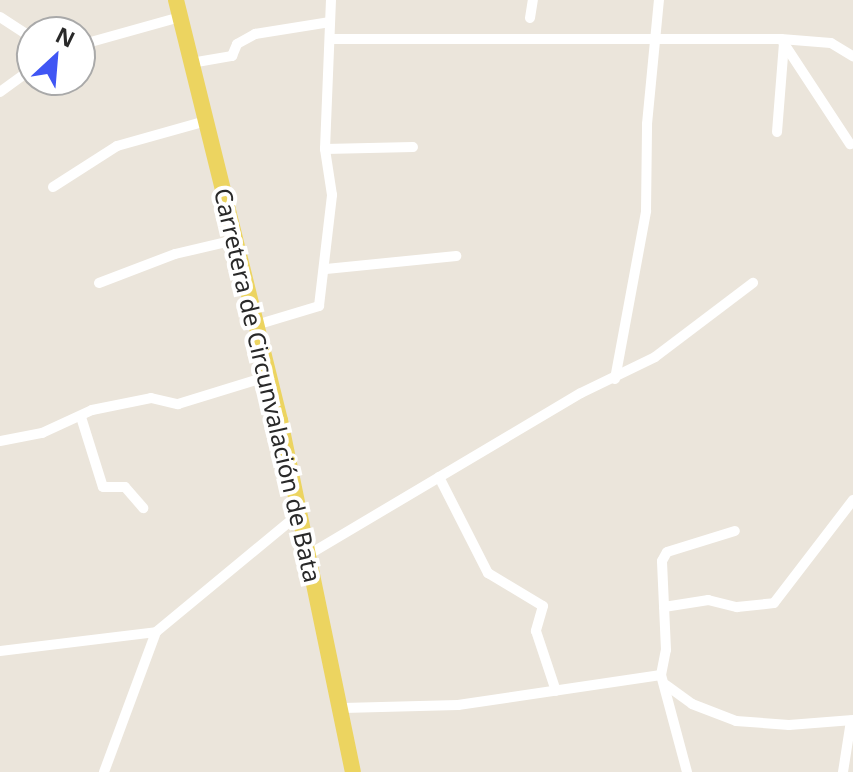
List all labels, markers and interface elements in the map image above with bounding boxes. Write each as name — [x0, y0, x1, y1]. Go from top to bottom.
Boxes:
north arrow — [16, 16, 96, 96]
text: N — [51, 19, 80, 54]
street label: Carretera de Circunvalación de Bata — [209, 185, 327, 585]

